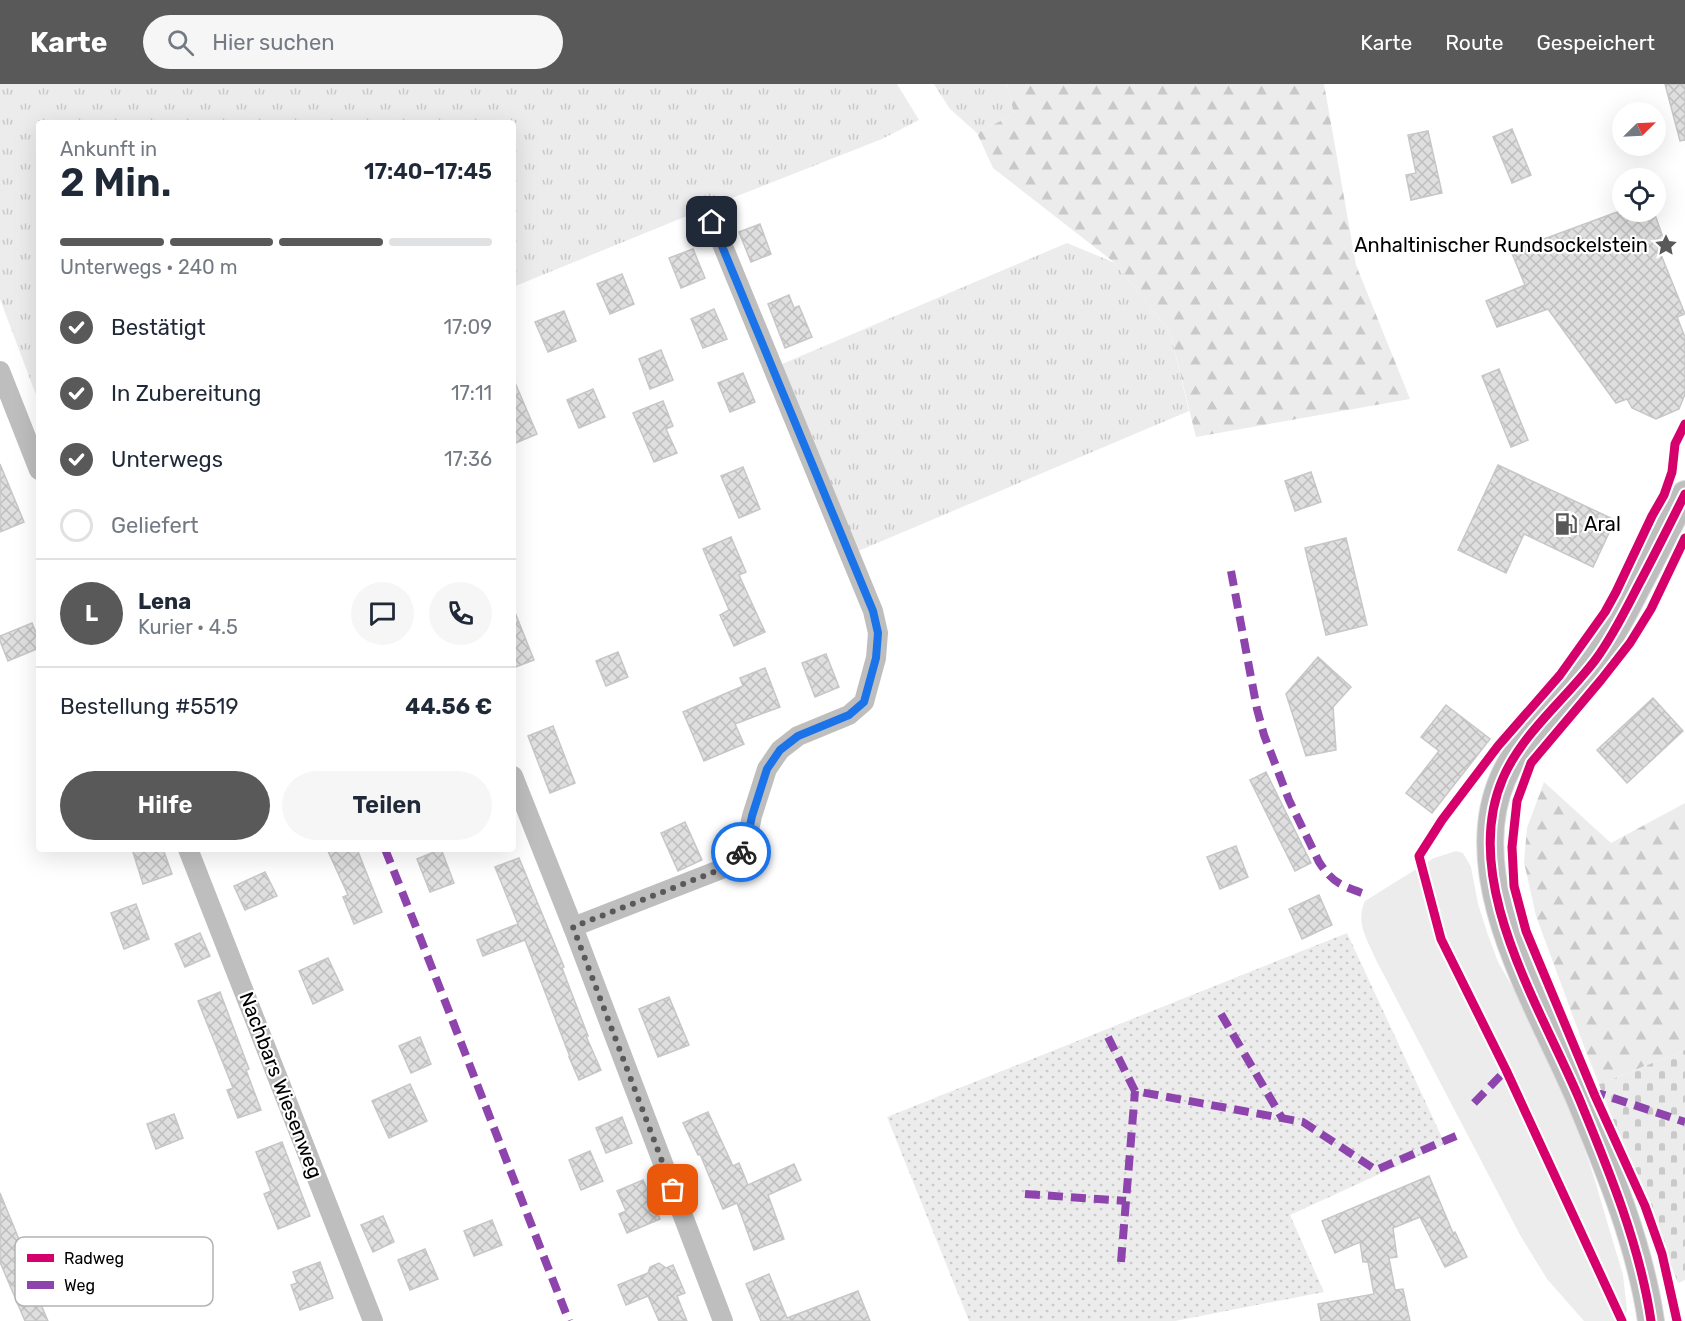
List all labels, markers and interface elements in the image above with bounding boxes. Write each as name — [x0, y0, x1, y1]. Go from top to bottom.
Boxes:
search box — [143, 15, 563, 69]
text: Karte — [30, 26, 107, 59]
icon: search — [164, 26, 197, 59]
text: Hier suchen — [212, 29, 335, 56]
text: Karte — [1360, 30, 1412, 55]
text: Route — [1445, 30, 1504, 55]
text: Gespeichert — [1537, 30, 1655, 55]
north arrow — [1612, 102, 1666, 156]
map controls — [1612, 102, 1666, 222]
text: Ankunft in — [60, 137, 157, 161]
text: 17:40–17:45 — [364, 158, 492, 185]
text: 2 Min. — [60, 160, 171, 206]
button: locate — [1612, 168, 1666, 222]
pin — [686, 196, 737, 247]
icon: home — [695, 205, 728, 238]
place icon: Anhaltinischer Rundsockelstein — [1653, 232, 1679, 258]
place label: Anhaltinischer Rundsockelstein — [1354, 233, 1648, 257]
text: Unterwegs · 240 m — [60, 255, 237, 279]
icon: check — [60, 311, 93, 344]
text: Bestätigt — [111, 314, 206, 341]
text: 17:09 — [444, 315, 492, 339]
icon: check — [60, 377, 93, 410]
text: In Zubereitung — [111, 380, 261, 407]
text: 17:11 — [451, 381, 492, 405]
icon: check — [60, 443, 93, 476]
text: Unterwegs — [111, 446, 223, 473]
text: 17:36 — [444, 447, 492, 471]
fuel station icon: Aral — [1553, 511, 1579, 537]
text: Geliefert — [111, 512, 199, 539]
place label: Aral — [1584, 512, 1621, 536]
button: chat — [351, 582, 414, 645]
button: phone — [429, 582, 492, 645]
text: Lena — [138, 588, 191, 615]
text: L — [85, 600, 98, 627]
text: Kurier · 4.5 — [138, 615, 238, 639]
text: Bestellung #5519 — [60, 693, 239, 720]
text: 44.56 € — [405, 693, 492, 720]
button: Hilfe — [60, 771, 270, 840]
button: Teilen — [282, 771, 492, 840]
courier — [711, 822, 771, 882]
icon: bike — [725, 836, 758, 869]
street label: Nachbars Wiesenweg — [234, 988, 328, 1182]
pin — [647, 1164, 698, 1215]
icon: bag — [656, 1173, 689, 1206]
legend — [15, 1237, 213, 1306]
text: Radweg — [64, 1249, 124, 1268]
text: Weg — [64, 1276, 95, 1295]

